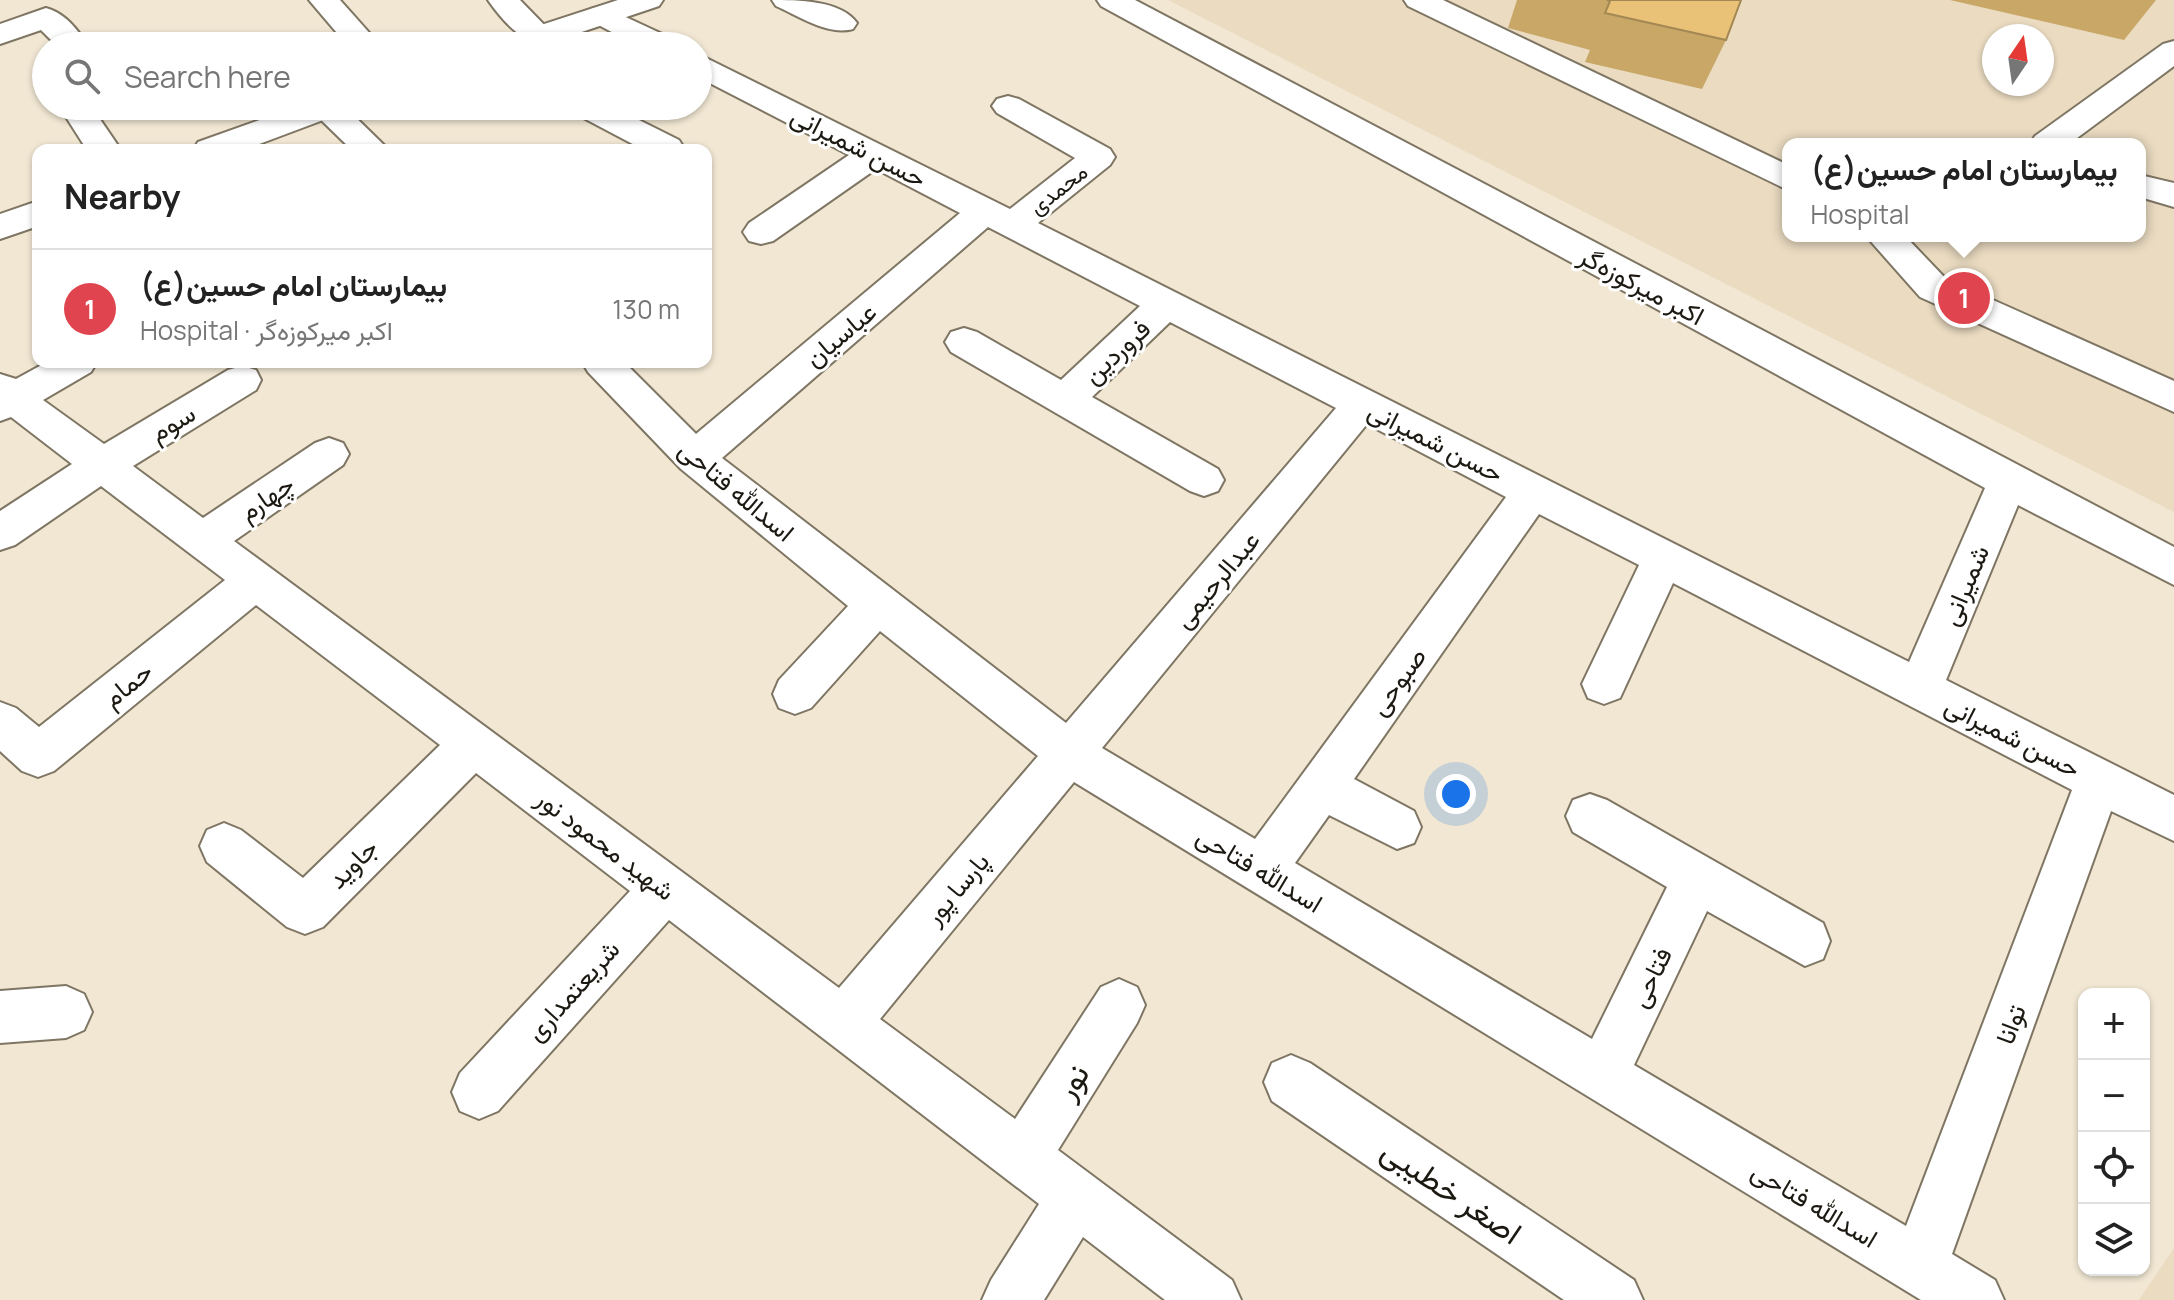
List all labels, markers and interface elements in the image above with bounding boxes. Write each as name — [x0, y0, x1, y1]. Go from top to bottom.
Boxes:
north arrow — [1982, 24, 2054, 96]
search box — [32, 32, 712, 120]
icon: search — [60, 54, 104, 98]
text: Search here — [124, 56, 291, 97]
street label: حسن شمیرانی — [785, 96, 933, 196]
popup — [1782, 138, 2146, 242]
text: بیمارستان امام حسین(ع) — [1810, 148, 2118, 189]
street label: محمدی — [1023, 157, 1093, 221]
text: Nearby — [64, 173, 180, 219]
text: Hospital — [1810, 196, 1909, 232]
street label: اکبر میرکوزه‌گر — [1572, 236, 1711, 333]
text: بیمارستان امام حسین(ع) — [140, 264, 447, 305]
pin: 1 — [1938, 268, 1990, 328]
text: 1 — [84, 291, 96, 327]
text: 130 m — [612, 291, 680, 327]
street label: عباسیان — [796, 293, 884, 375]
street label: فروردین — [1074, 311, 1158, 391]
text: Hospital · اکبر میرکوزه‌گر — [140, 312, 393, 348]
street label: حسن شمیرانی — [1362, 391, 1510, 491]
street label: سوم — [142, 394, 202, 450]
street label: اسدالله فتاحی — [671, 431, 803, 549]
street label: چهارم — [231, 465, 301, 529]
street label: عبدالرحیمی — [1165, 523, 1267, 635]
street label: شمیرانی — [1931, 539, 1997, 631]
street label: صبوحی — [1360, 639, 1434, 723]
street label: حمام — [94, 653, 160, 715]
street label: حسن شمیرانی — [1939, 686, 2087, 786]
your location — [1436, 774, 1476, 814]
street label: شهید محمود نور — [528, 779, 683, 908]
street label: اسدالله فتاحی — [1190, 817, 1330, 921]
street label: جاوید — [319, 830, 385, 896]
street label: پارسا پور — [914, 844, 998, 933]
street label: شریعتمداری — [517, 932, 627, 1048]
street label: فتاحی — [1620, 941, 1680, 1013]
map controls — [2078, 988, 2150, 1276]
button: + — [2078, 988, 2150, 1060]
street label: توانا — [1986, 999, 2034, 1049]
street label: نور — [1043, 1055, 1099, 1108]
button: − — [2078, 1060, 2150, 1132]
street label: اصغر خطیبی — [1373, 1128, 1531, 1254]
button: locate — [2078, 1132, 2150, 1204]
street label: اسدالله فتاحی — [1745, 1152, 1885, 1256]
button: layers — [2078, 1204, 2150, 1276]

